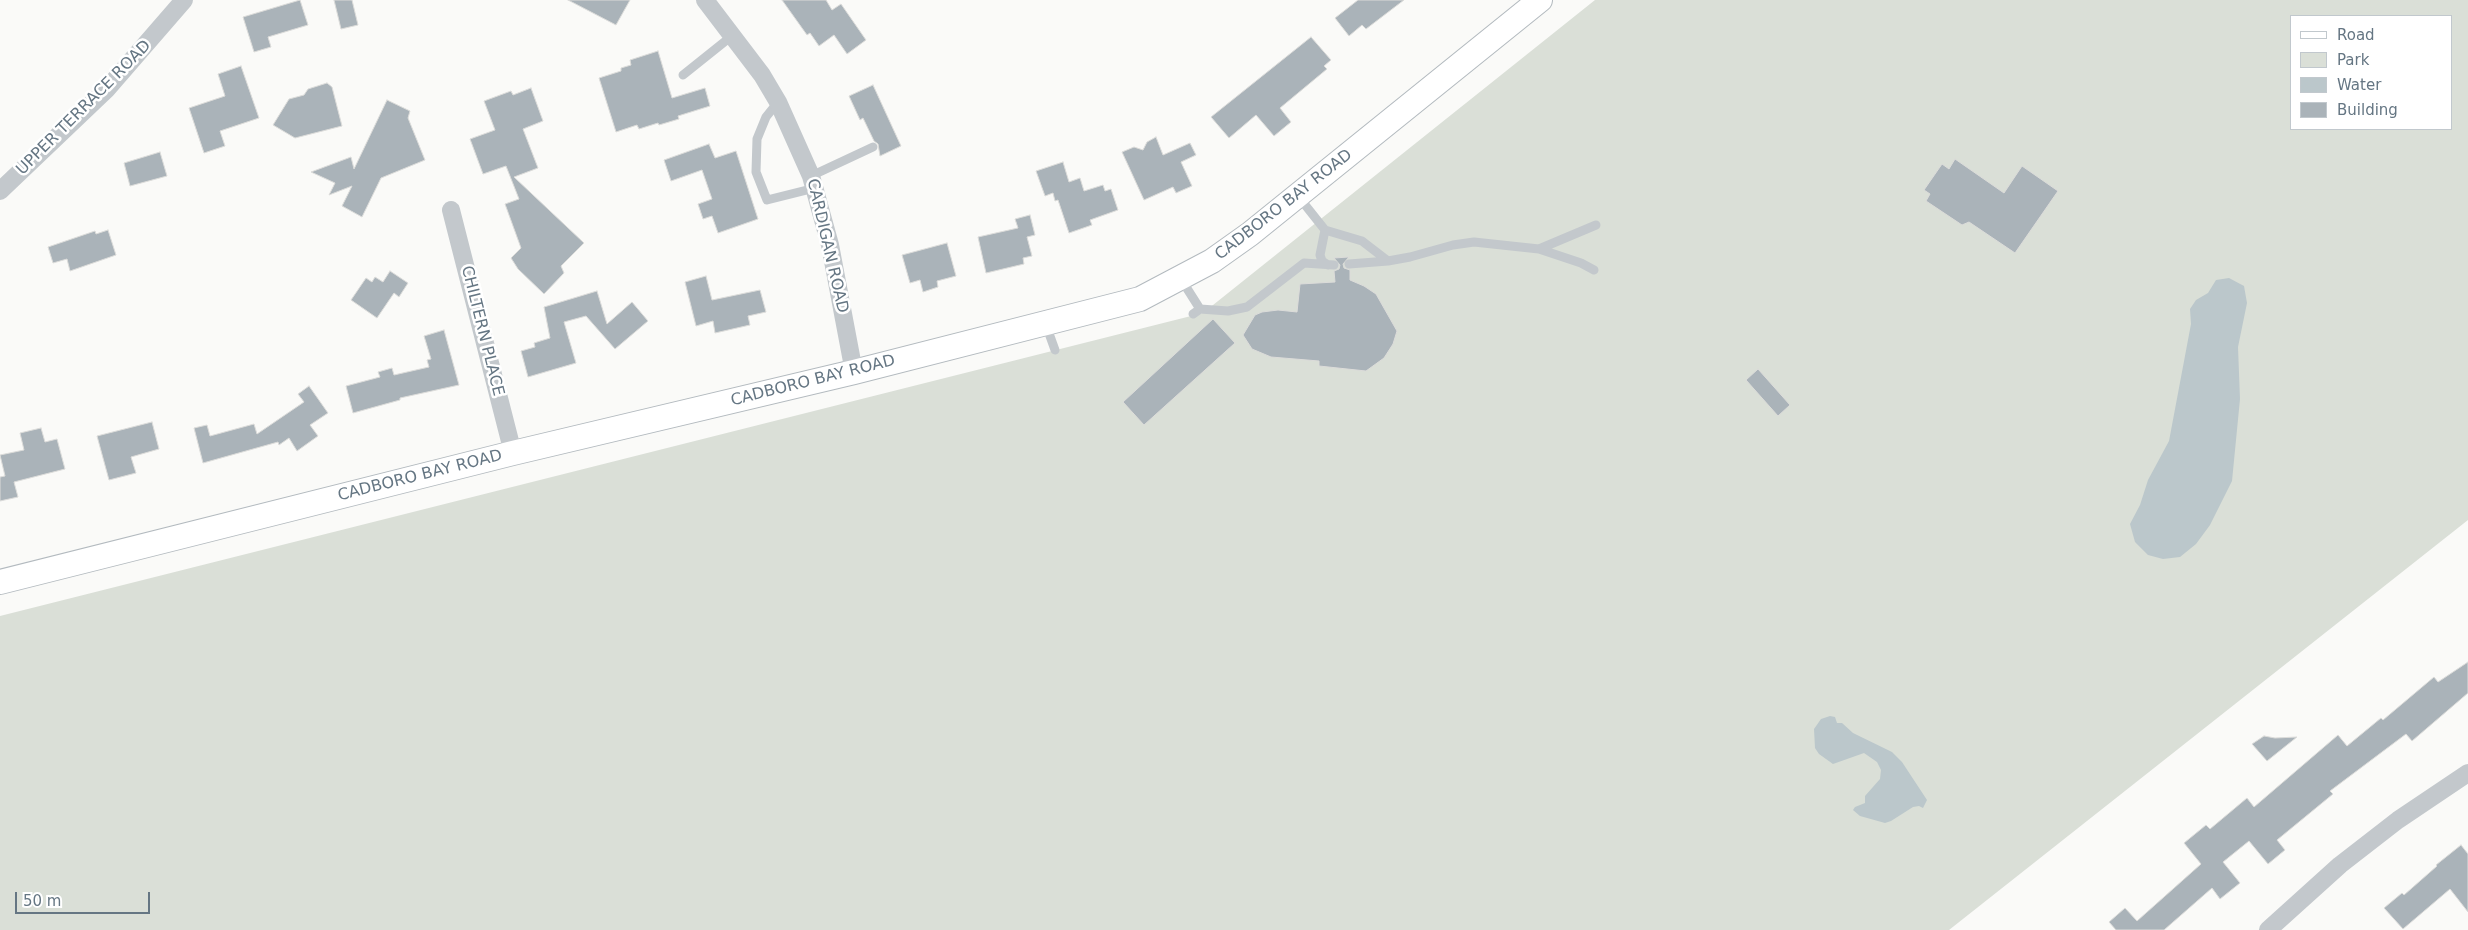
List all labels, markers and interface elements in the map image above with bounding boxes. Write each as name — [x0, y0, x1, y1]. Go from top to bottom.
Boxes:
legend — [2290, 15, 2453, 130]
text: Road — [2337, 26, 2375, 44]
street label: UPPER TERRACE ROAD — [13, 37, 155, 179]
text: Park — [2337, 51, 2369, 69]
text: Water — [2337, 76, 2381, 94]
text: Building — [2337, 101, 2398, 119]
street label: CADBORO BAY ROAD — [1212, 145, 1356, 265]
street label: CARDIGAN ROAD — [802, 177, 852, 315]
street label: CHILTERN PLACE — [457, 264, 507, 398]
street label: CADBORO BAY ROAD — [729, 351, 897, 411]
street label: CADBORO BAY ROAD — [336, 446, 504, 506]
scale bar — [18, 882, 152, 914]
text: 50 m — [23, 892, 61, 910]

